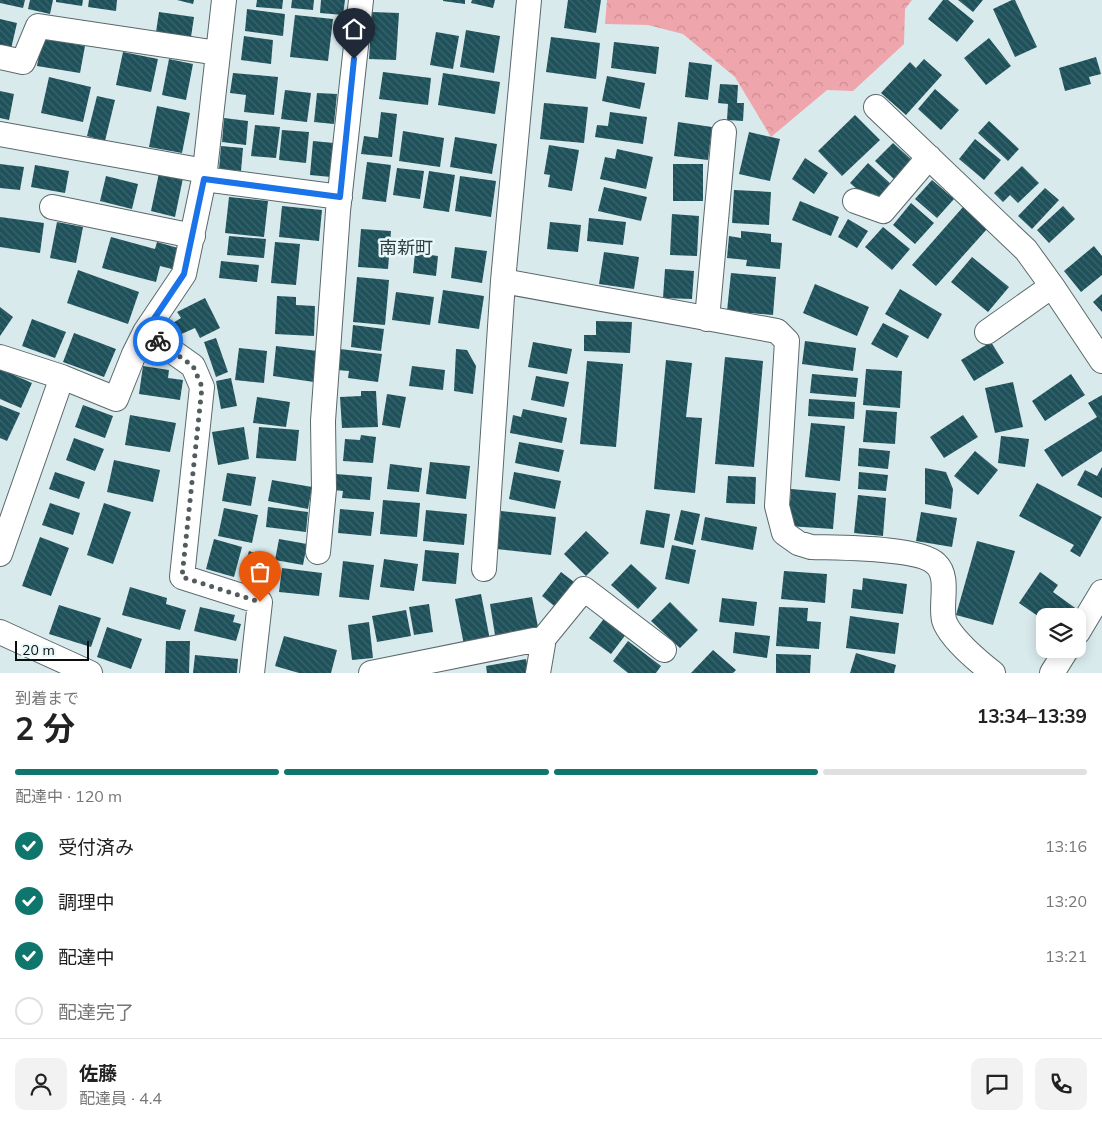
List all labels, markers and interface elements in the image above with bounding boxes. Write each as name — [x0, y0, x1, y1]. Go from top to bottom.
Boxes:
pin — [333, 8, 375, 59]
icon: home — [340, 15, 368, 43]
district label: 南新町 — [379, 236, 433, 259]
courier — [133, 316, 183, 366]
icon: bike — [144, 327, 172, 355]
pin — [239, 551, 281, 602]
icon: bag — [246, 558, 274, 586]
map controls — [1036, 608, 1086, 658]
button: layers — [1036, 608, 1086, 658]
scale bar — [15, 638, 89, 661]
text: 20 m — [22, 641, 55, 659]
text: 到着まで — [15, 688, 79, 708]
text: 13:34–13:39 — [977, 704, 1087, 728]
text: 2 分 — [15, 708, 75, 748]
text: 配達中 · 120 m — [15, 786, 122, 806]
icon: check — [15, 832, 43, 860]
text: 受付済み — [58, 835, 134, 859]
text: 13:16 — [1045, 836, 1087, 856]
icon: check — [15, 887, 43, 915]
text: 調理中 — [58, 890, 115, 914]
text: 13:20 — [1045, 891, 1087, 911]
icon: check — [15, 942, 43, 970]
text: 配達中 — [58, 945, 115, 969]
text: 13:21 — [1045, 946, 1087, 966]
text: 配達完了 — [58, 1000, 134, 1024]
button: person — [15, 1058, 67, 1110]
button: chat — [971, 1058, 1023, 1110]
button: phone — [1035, 1058, 1087, 1110]
text: 佐藤 — [79, 1061, 117, 1085]
text: 配達員 · 4.4 — [79, 1088, 162, 1108]

